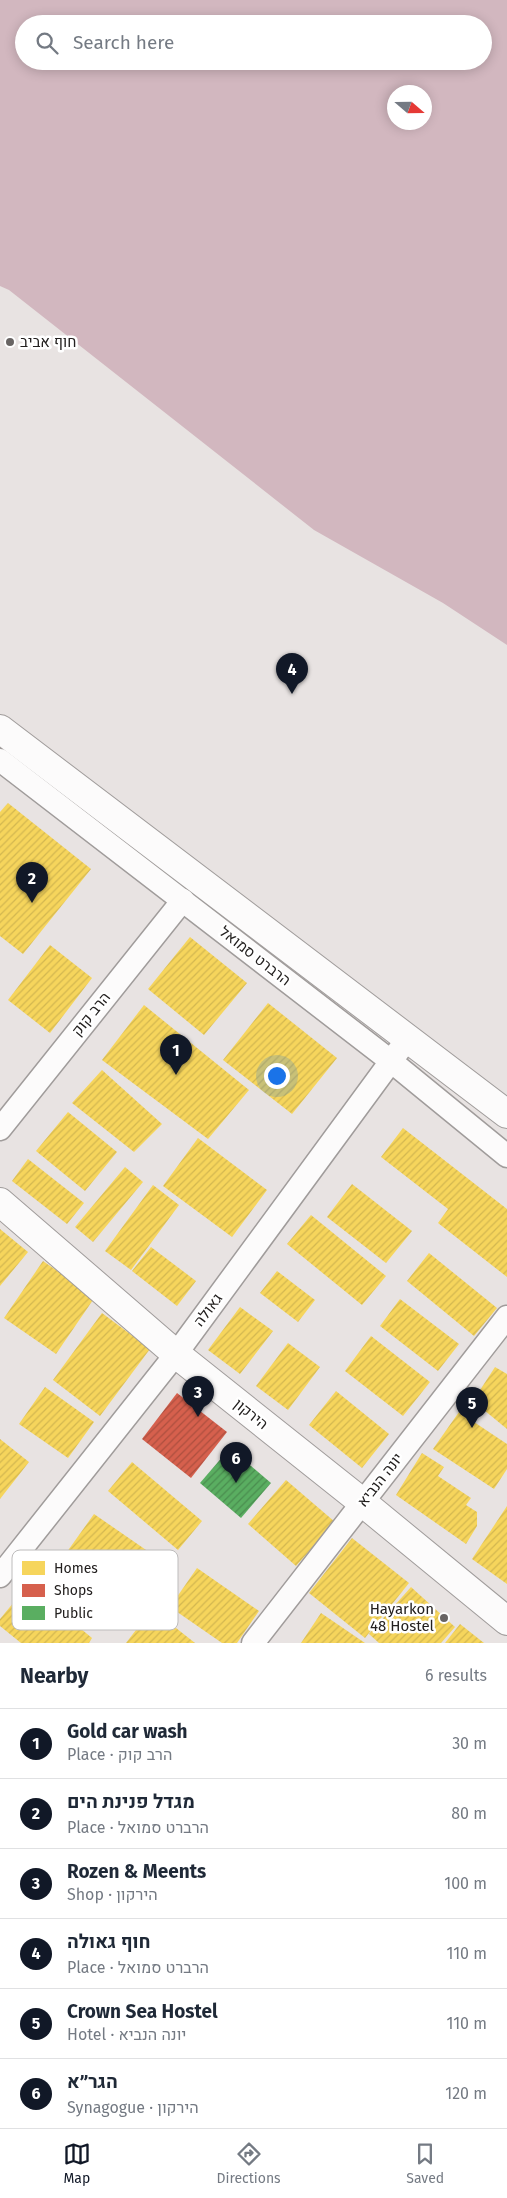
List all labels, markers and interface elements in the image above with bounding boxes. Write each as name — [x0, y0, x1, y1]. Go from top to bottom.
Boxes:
search box — [15, 15, 492, 70]
icon: search — [33, 29, 61, 57]
text: Search here — [73, 31, 174, 54]
north arrow — [387, 85, 432, 130]
place label: חוף אביב — [20, 333, 76, 351]
marker: חוף אביב — [4, 336, 16, 348]
pin: 4 — [276, 653, 308, 694]
pin: 2 — [16, 862, 48, 903]
street label: הרברט סמואל — [216, 923, 294, 989]
street label: הרב קוק — [68, 988, 114, 1040]
pin: 1 — [160, 1034, 192, 1075]
your location — [264, 1063, 290, 1089]
street label: גאולה — [190, 1290, 226, 1330]
pin: 3 — [182, 1376, 214, 1417]
pin: 5 — [456, 1387, 488, 1428]
street label: הירקון — [230, 1395, 272, 1433]
pin: 6 — [220, 1442, 252, 1483]
street label: יונה הנביא — [353, 1449, 407, 1511]
legend — [12, 1550, 178, 1630]
text: Homes — [54, 1560, 98, 1577]
text: Shops — [54, 1582, 93, 1599]
place label: Hayarkon 48 Hostel — [370, 1600, 435, 1635]
text: Public — [54, 1605, 93, 1622]
marker: Hayarkon 48 Hostel — [438, 1612, 450, 1624]
text: Nearby — [20, 1663, 88, 1689]
text: 6 results — [425, 1666, 487, 1685]
text: Gold car wash — [67, 1720, 188, 1743]
text: 1 — [32, 1734, 40, 1753]
text: 30 m — [452, 1734, 487, 1753]
text: Place · הרב קוק — [67, 1745, 172, 1764]
text: מגדל פנינת הים — [67, 1790, 195, 1813]
text: 2 — [32, 1804, 40, 1823]
text: 80 m — [451, 1804, 487, 1823]
text: Place · הרברט סמואל — [67, 1818, 209, 1837]
text: Rozen & Meents — [67, 1860, 206, 1883]
text: 3 — [32, 1874, 40, 1893]
text: 100 m — [444, 1874, 487, 1893]
text: Shop · הירקון — [67, 1885, 158, 1904]
text: חוף גאולה — [67, 1930, 151, 1953]
text: 4 — [31, 1944, 41, 1963]
text: 110 m — [446, 1944, 487, 1963]
text: Place · הרברט סמואל — [67, 1958, 209, 1977]
text: Crown Sea Hostel — [67, 2000, 218, 2023]
text: 5 — [32, 2014, 40, 2033]
text: 110 m — [446, 2014, 487, 2033]
text: Hotel · יונה הנביא — [67, 2025, 186, 2044]
text: הגר״א — [67, 2070, 118, 2093]
text: 6 — [31, 2084, 41, 2103]
text: 120 m — [445, 2084, 487, 2103]
text: Synagogue · הירקון — [67, 2098, 199, 2117]
tab: Map — [63, 2140, 91, 2187]
tab: Directions — [216, 2140, 281, 2187]
tab: Saved — [406, 2140, 444, 2187]

